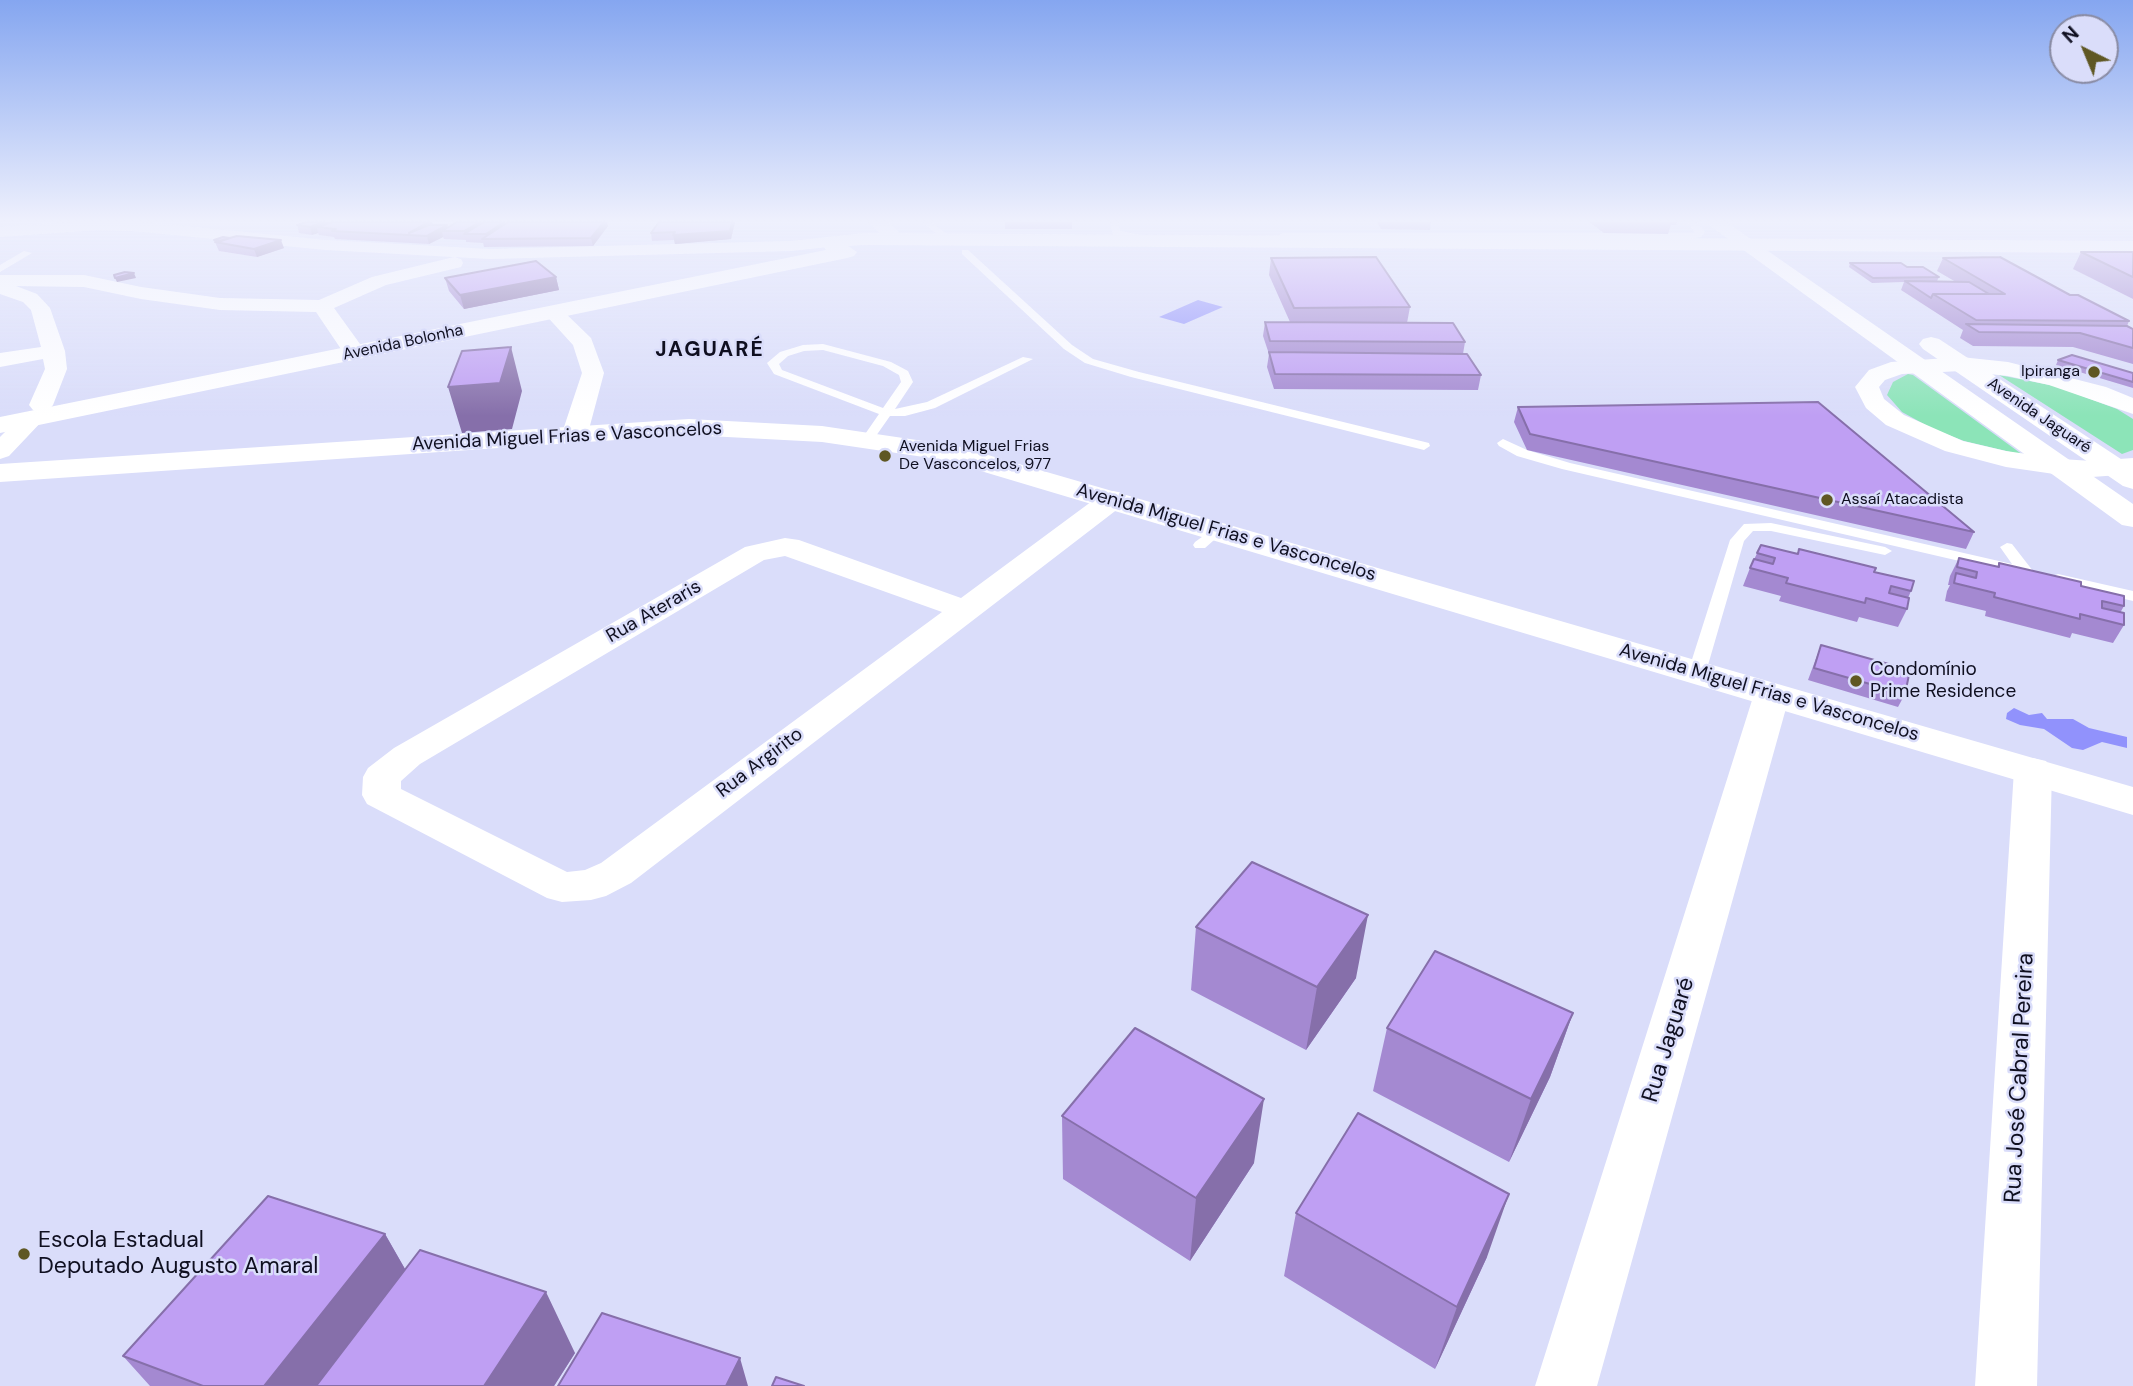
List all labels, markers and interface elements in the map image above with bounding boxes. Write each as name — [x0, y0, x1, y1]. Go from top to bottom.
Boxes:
north arrow — [2049, 14, 2119, 84]
text: N — [2057, 21, 2084, 49]
street label: Avenida Bolonha — [341, 321, 465, 365]
district label: JAGUARÉ — [656, 337, 764, 363]
place label: Ipiranga — [2021, 362, 2080, 382]
marker: Ipiranga — [2086, 364, 2102, 380]
street label: Avenida Jaguaré — [1983, 374, 2095, 458]
street label: Avenida Miguel Frias e Vasconcelos — [411, 417, 723, 457]
place label: Avenida Miguel Frias De Vasconcelos, 977 — [899, 437, 1051, 475]
marker: Avenida Miguel Frias De Vasconcelos, 977 — [877, 448, 893, 464]
street label: Avenida Miguel Frias e Vasconcelos — [1074, 479, 1378, 587]
place label: Assaí Atacadista — [1841, 490, 1964, 510]
marker: Assaí Atacadista — [1819, 492, 1835, 508]
street label: Rua Ateraris — [602, 576, 706, 648]
street label: Avenida Miguel Frias e Vasconcelos — [1617, 639, 1921, 747]
place label: Condomínio Prime Residence — [1870, 659, 2016, 703]
marker: Condomínio Prime Residence — [1848, 673, 1864, 689]
street label: Rua Argirito — [712, 723, 808, 803]
street label: Rua José Cabral Pereira — [2000, 952, 2040, 1204]
street label: Rua Jaguaré — [1637, 974, 1701, 1106]
place label: Escola Estadual Deputado Augusto Amaral — [38, 1227, 318, 1281]
marker: Escola Estadual Deputado Augusto Amaral — [16, 1246, 32, 1262]

